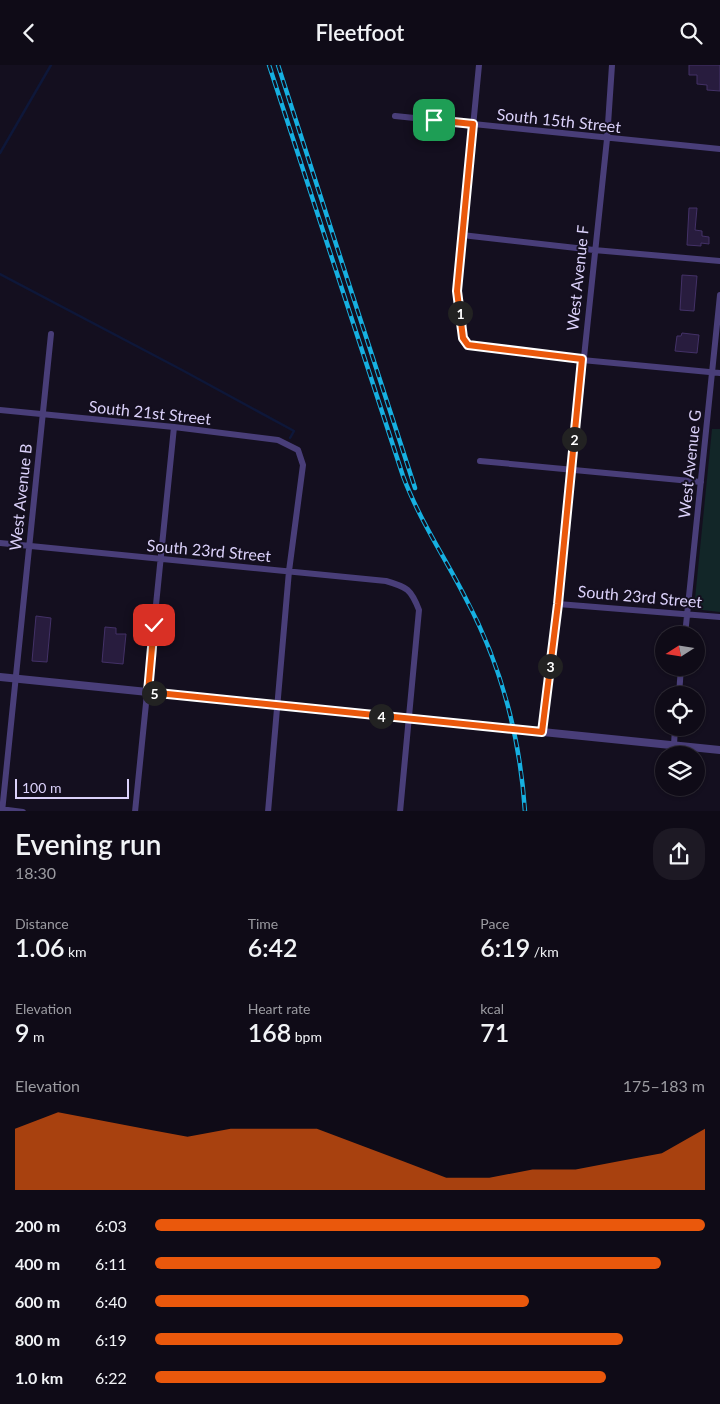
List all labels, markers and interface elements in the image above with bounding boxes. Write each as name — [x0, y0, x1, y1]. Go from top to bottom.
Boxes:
icon: back — [15, 19, 43, 47]
text: Fleetfoot — [316, 19, 404, 46]
icon: search — [677, 19, 705, 47]
pin — [413, 99, 455, 141]
street label: South 15th Street — [496, 104, 622, 136]
icon: arrive — [420, 106, 448, 134]
street label: West Avenue F — [562, 224, 592, 332]
pin: 1 — [448, 301, 472, 325]
text: 1 — [456, 305, 465, 322]
street label: South 21st Street — [88, 396, 212, 428]
street label: West Avenue G — [674, 409, 704, 519]
pin: 2 — [562, 427, 586, 451]
text: 2 — [570, 431, 579, 448]
street label: West Avenue B — [5, 442, 35, 552]
street label: South 23rd Street — [146, 535, 272, 565]
street label: South 23rd Street — [577, 581, 703, 611]
pin — [133, 604, 175, 646]
icon: check — [140, 611, 168, 639]
north arrow — [655, 626, 705, 676]
map controls — [655, 626, 705, 796]
pin: 3 — [538, 653, 562, 679]
text: 3 — [546, 658, 555, 675]
pin: 5 — [142, 681, 166, 705]
text: 5 — [150, 685, 159, 702]
button: locate — [655, 686, 705, 736]
pin: 4 — [368, 703, 394, 729]
text: 4 — [377, 708, 386, 725]
button: layers — [655, 746, 705, 796]
scale bar — [15, 777, 129, 800]
text: 100 m — [22, 779, 61, 796]
text: Evening run — [15, 827, 161, 861]
button: share — [653, 828, 705, 880]
text: 18:30 — [15, 863, 56, 882]
text: Distance — [15, 915, 69, 932]
text: Time — [248, 915, 278, 932]
text: Pace — [480, 915, 509, 932]
text: 1.06 — [15, 932, 64, 962]
text: 6:42 — [248, 932, 298, 962]
text: 6:19 — [480, 932, 530, 962]
text: km — [64, 943, 87, 960]
text: /km — [530, 943, 559, 960]
text: Elevation — [15, 1000, 72, 1017]
text: Heart rate — [248, 1000, 310, 1017]
text: kcal — [480, 1000, 504, 1017]
text: 9 — [15, 1017, 30, 1047]
text: 168 — [248, 1017, 291, 1047]
text: 71 — [480, 1017, 509, 1047]
text: m — [30, 1028, 45, 1045]
text: bpm — [291, 1028, 322, 1045]
text: Elevation — [15, 1076, 80, 1095]
text: 175–183 m — [623, 1076, 705, 1095]
text: 200 m — [15, 1216, 60, 1235]
text: 6:03 — [95, 1216, 127, 1235]
text: 400 m — [15, 1254, 60, 1273]
text: 6:11 — [95, 1254, 127, 1273]
text: 600 m — [15, 1292, 60, 1311]
text: 6:40 — [95, 1292, 127, 1311]
text: 800 m — [15, 1330, 60, 1349]
text: 6:19 — [95, 1330, 127, 1349]
text: 1.0 km — [15, 1368, 63, 1387]
text: 6:22 — [95, 1368, 127, 1387]

